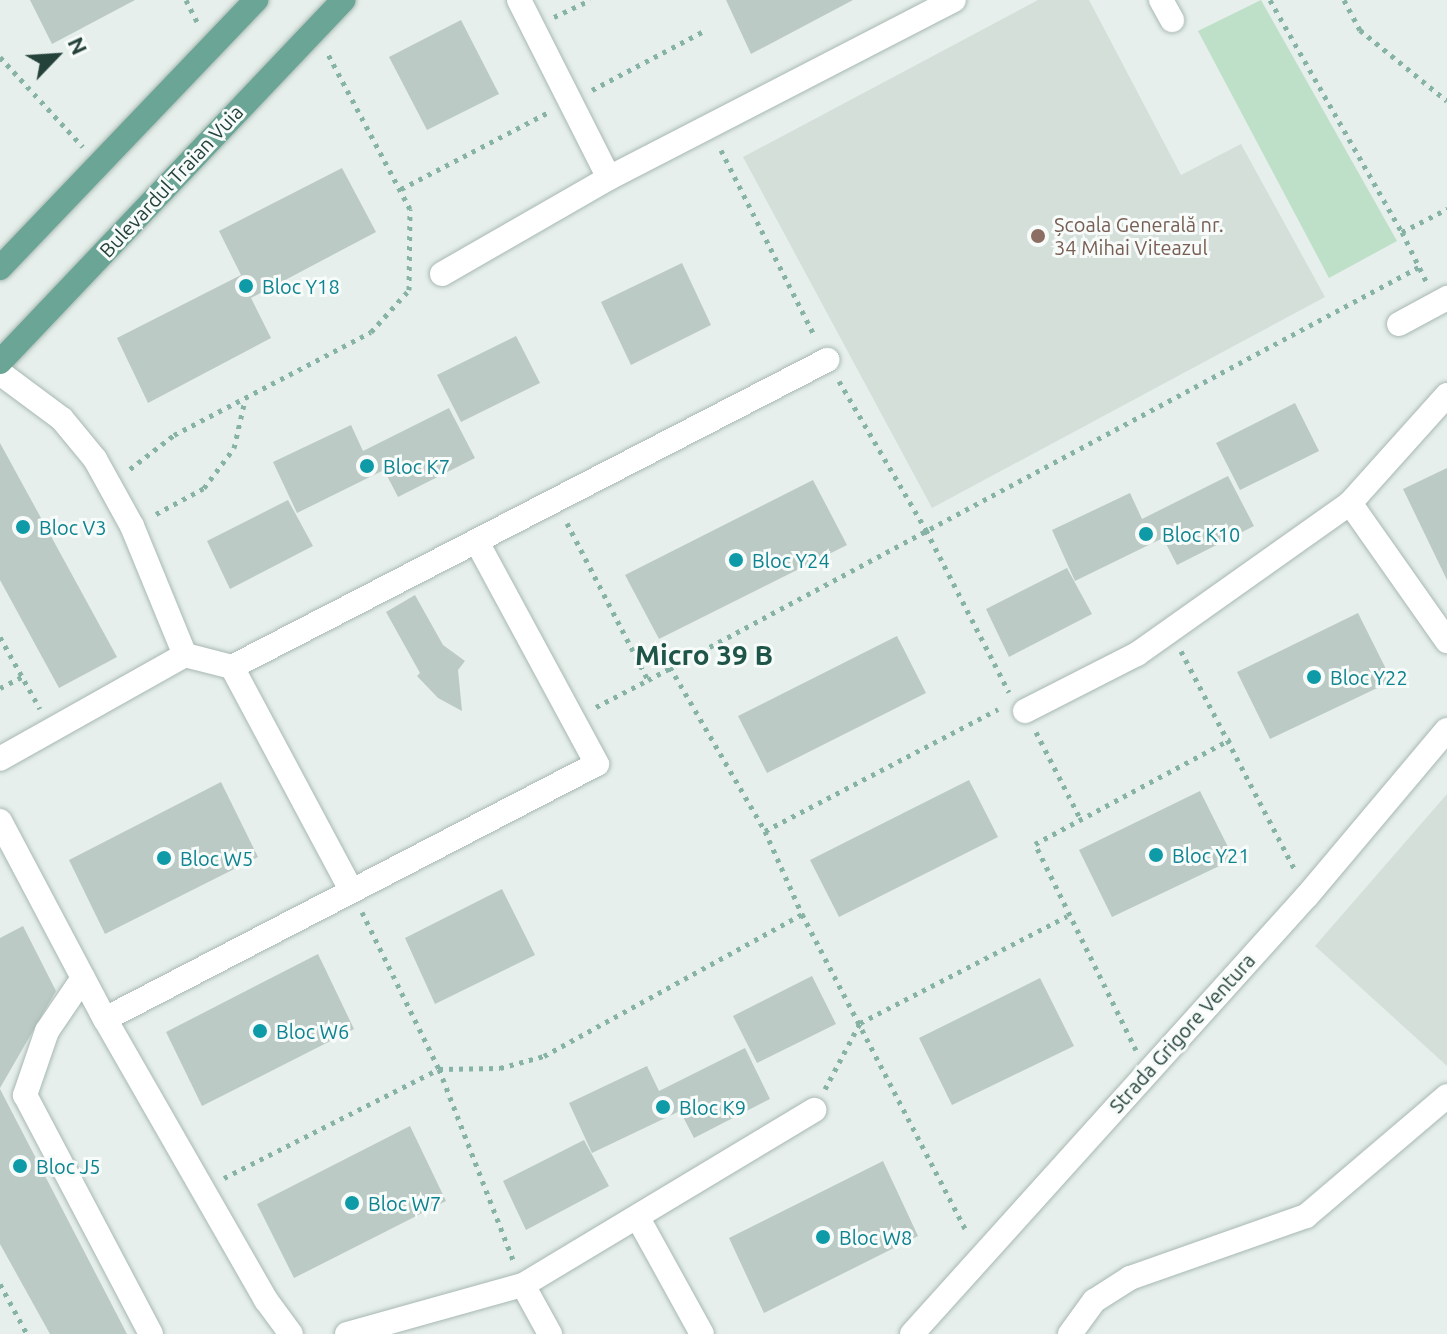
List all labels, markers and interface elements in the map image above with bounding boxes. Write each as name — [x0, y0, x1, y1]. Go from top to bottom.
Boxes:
north arrow — [16, 16, 96, 96]
text: N — [63, 33, 93, 58]
street label: Bulevardul Traian Vuia — [94, 100, 248, 262]
place label: Școala Generală nr. 34 Mihai Viteazul — [1054, 212, 1224, 259]
marker: Școala Generală nr. 34 Mihai Viteazul — [1029, 227, 1047, 245]
place label: Bloc Y18 — [262, 274, 340, 298]
marker: Bloc Y18 — [237, 277, 255, 295]
place label: Bloc K7 — [383, 454, 450, 478]
marker: Bloc K7 — [358, 457, 376, 475]
place label: Bloc V3 — [39, 515, 106, 539]
marker: Bloc V3 — [14, 518, 32, 536]
place label: Bloc K10 — [1162, 522, 1240, 546]
marker: Bloc K10 — [1137, 525, 1155, 543]
place label: Bloc Y24 — [752, 548, 830, 572]
marker: Bloc Y24 — [727, 551, 745, 569]
district label: Micro 39 B — [635, 638, 773, 672]
place label: Bloc Y22 — [1330, 665, 1408, 689]
marker: Bloc Y22 — [1305, 668, 1323, 686]
place label: Bloc Y21 — [1172, 843, 1250, 867]
place label: Bloc W5 — [180, 846, 253, 870]
marker: Bloc Y21 — [1147, 846, 1165, 864]
marker: Bloc W5 — [155, 849, 173, 867]
street label: Strada Grigore Ventura — [1104, 948, 1260, 1118]
place label: Bloc W6 — [276, 1019, 349, 1043]
marker: Bloc W6 — [251, 1022, 269, 1040]
place label: Bloc K9 — [679, 1095, 746, 1119]
marker: Bloc K9 — [654, 1098, 672, 1116]
place label: Bloc J5 — [36, 1154, 101, 1178]
marker: Bloc J5 — [11, 1157, 29, 1175]
place label: Bloc W7 — [368, 1191, 441, 1215]
marker: Bloc W7 — [343, 1194, 361, 1212]
place label: Bloc W8 — [839, 1225, 912, 1249]
marker: Bloc W8 — [814, 1228, 832, 1246]

